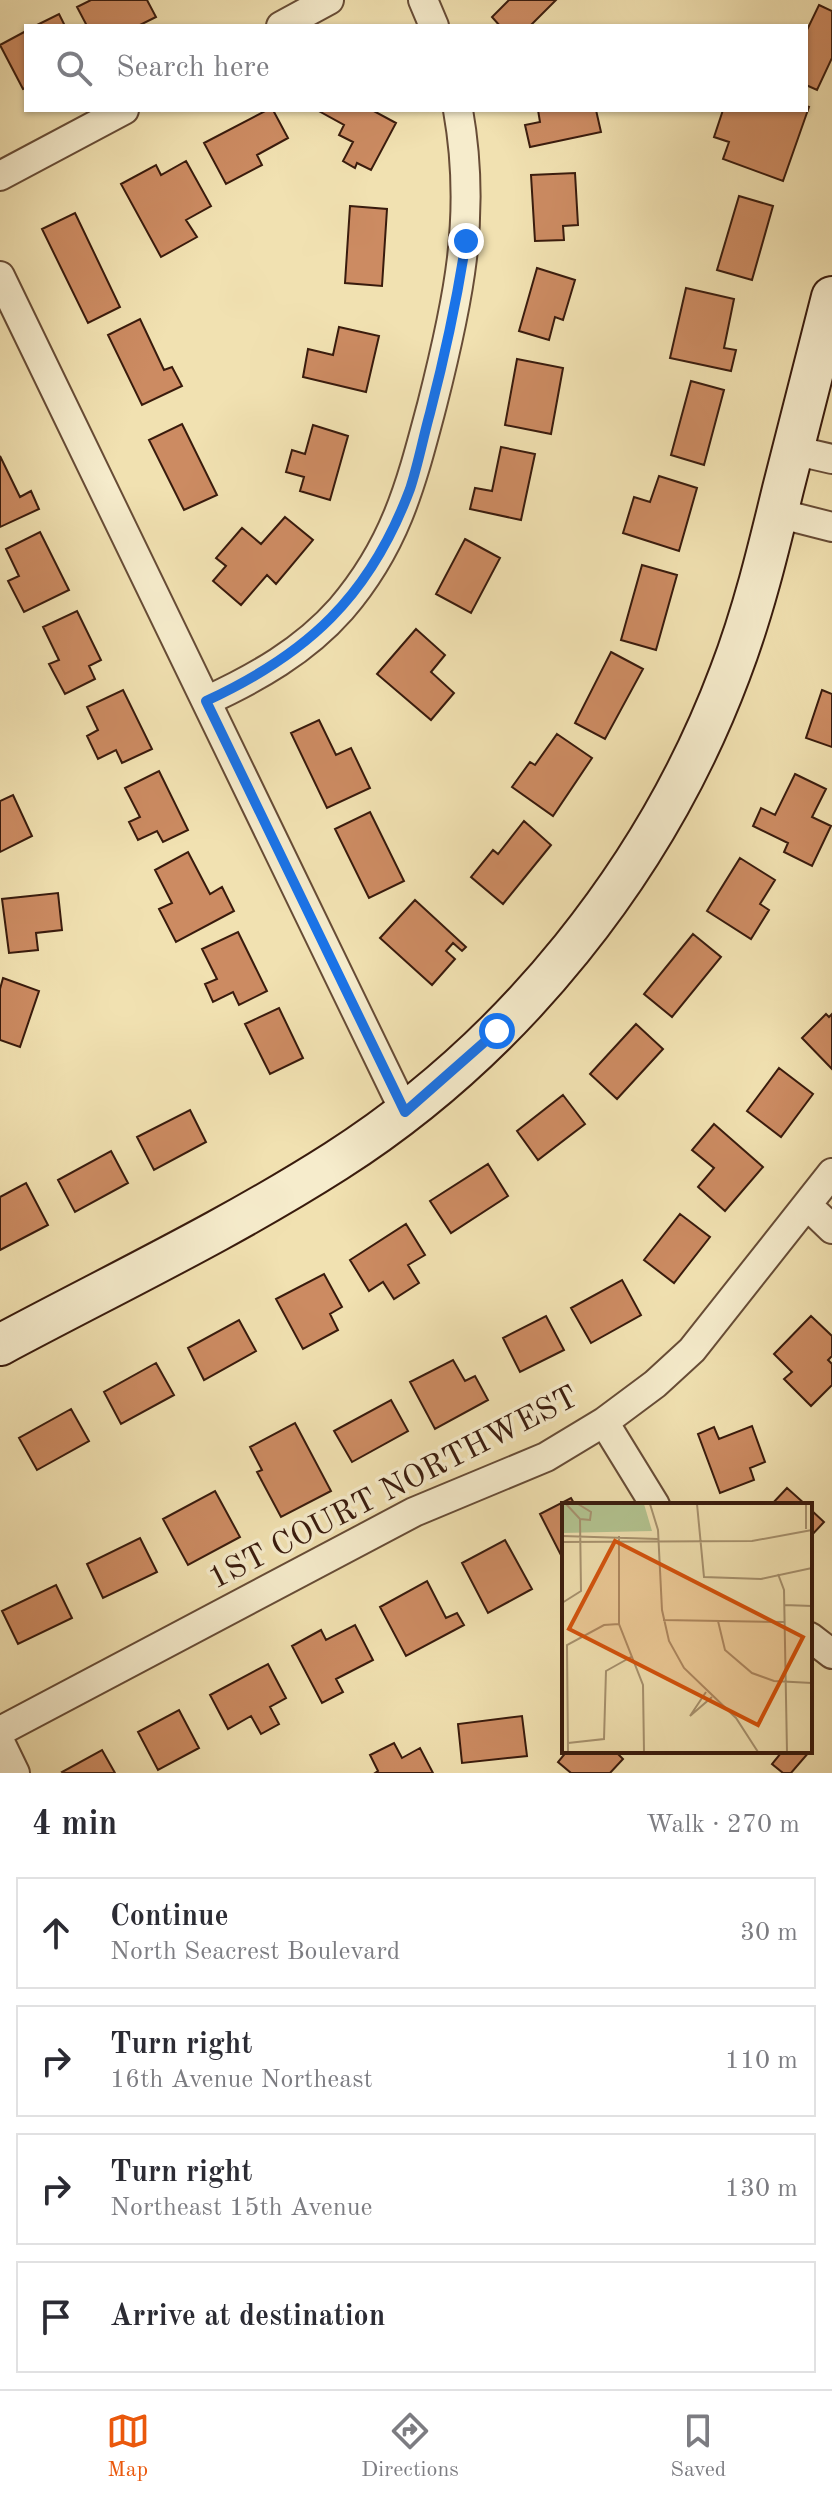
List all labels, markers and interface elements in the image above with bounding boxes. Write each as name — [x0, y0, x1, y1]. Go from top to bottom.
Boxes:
search box — [24, 24, 808, 112]
icon: search — [52, 46, 96, 90]
text: Search here — [116, 53, 270, 83]
route end — [448, 223, 484, 259]
route start — [479, 1013, 515, 1049]
street label: 1ST COURT NORTHWEST — [204, 1382, 584, 1596]
inset map — [562, 1503, 812, 1753]
text: 4 min — [32, 1808, 117, 1842]
text: Walk · 270 m — [646, 1812, 800, 1838]
text: Continue — [110, 1902, 229, 1932]
icon: ahead — [34, 1911, 78, 1955]
text: 30 m — [740, 1920, 798, 1946]
text: North Seacrest Boulevard — [110, 1939, 400, 1965]
text: Turn right — [110, 2030, 252, 2060]
icon: right — [34, 2039, 78, 2083]
text: 110 m — [725, 2048, 798, 2074]
text: 16th Avenue Northeast — [110, 2067, 373, 2093]
text: Turn right — [110, 2158, 252, 2188]
icon: right — [34, 2167, 78, 2211]
text: 130 m — [725, 2176, 798, 2202]
text: Northeast 15th Avenue — [110, 2195, 373, 2221]
icon: arrive — [34, 2295, 78, 2339]
text: Arrive at destination — [110, 2302, 385, 2332]
tab: Map — [106, 2409, 150, 2484]
tab: Directions — [361, 2409, 459, 2484]
tab: Saved — [670, 2409, 726, 2484]

